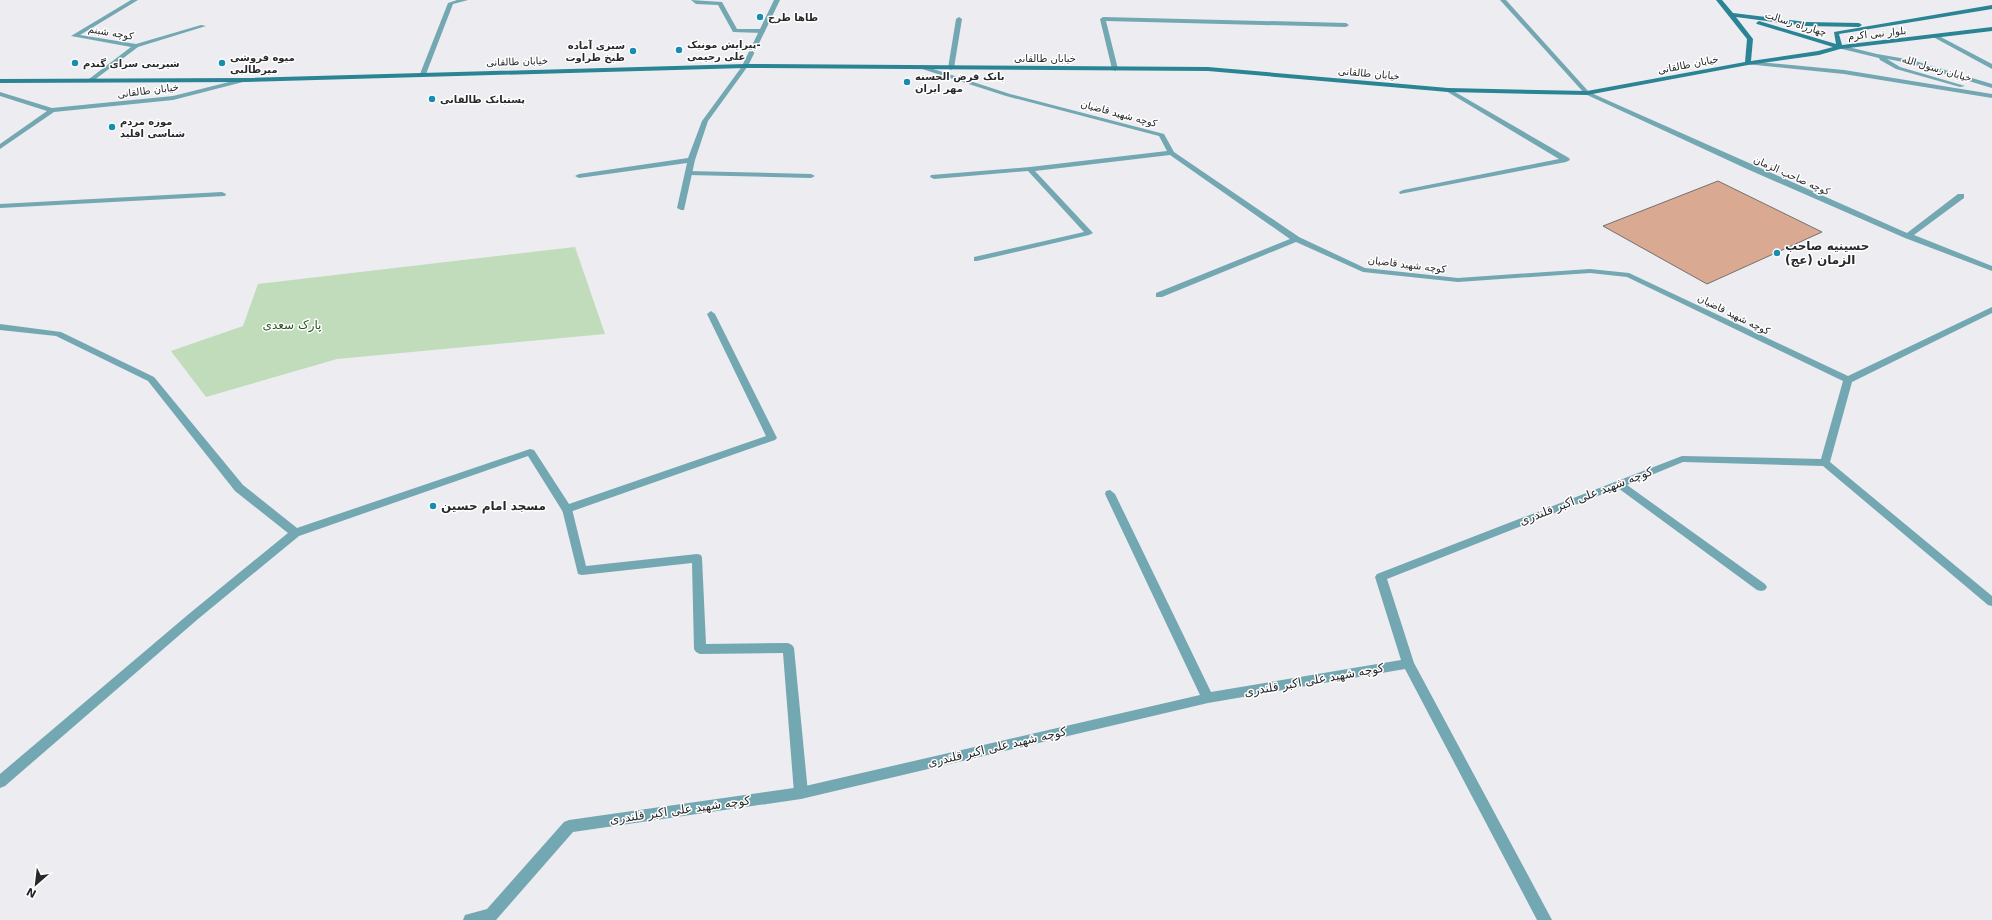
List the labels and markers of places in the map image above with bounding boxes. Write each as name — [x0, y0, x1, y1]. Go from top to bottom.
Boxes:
marker: طاها طرح — [755, 12, 765, 22]
place label: طاها طرح — [768, 12, 818, 24]
place label: سبزی آماده طبخ طراوت — [565, 39, 625, 64]
place label: پیرایش مونیک- علی رحیمی — [687, 39, 761, 63]
marker: پیرایش مونیک- علی رحیمی — [674, 45, 684, 55]
marker: سبزی آماده طبخ طراوت — [628, 46, 638, 56]
place label: میوه فروشی میرطالبی — [230, 52, 295, 76]
place label: شیرینی سرای گندم — [83, 57, 180, 70]
marker: شیرینی سرای گندم — [70, 58, 80, 68]
marker: میوه فروشی میرطالبی — [217, 58, 227, 68]
place label: بانک قرض الحسنه مهر ایران — [915, 71, 1004, 95]
marker: بانک قرض الحسنه مهر ایران — [902, 77, 912, 87]
marker: پستبانک طالقانی — [427, 94, 437, 104]
place label: پستبانک طالقانی — [440, 94, 525, 106]
place label: موزه مردم شناسی اقلید — [120, 116, 185, 139]
marker: موزه مردم شناسی اقلید — [107, 122, 117, 132]
place label: حسینیه صاحب الزمان (عج) — [1785, 239, 1869, 267]
marker: حسینیه صاحب الزمان (عج) — [1772, 248, 1782, 258]
place label: مسجد امام حسین — [441, 499, 546, 514]
marker: مسجد امام حسین — [428, 501, 438, 511]

